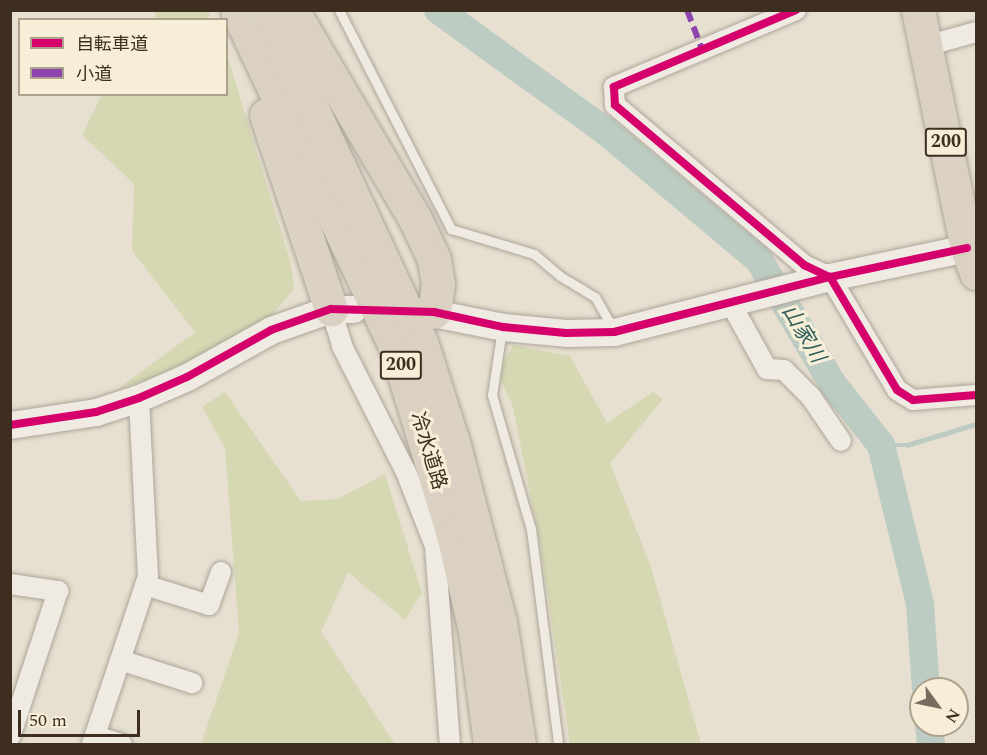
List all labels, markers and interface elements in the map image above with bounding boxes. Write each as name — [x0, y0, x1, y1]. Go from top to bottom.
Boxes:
legend — [18, 18, 228, 96]
text: 自転車道 — [76, 31, 148, 58]
text: 小道 — [76, 61, 112, 88]
road number: 200 — [924, 127, 968, 157]
water label: 山家川 — [776, 301, 830, 367]
road number: 200 — [378, 350, 424, 380]
street label: 冷水道路 — [405, 409, 451, 493]
north arrow — [909, 677, 969, 737]
scale bar — [21, 698, 142, 736]
text: N — [939, 704, 966, 728]
text: 50 m — [29, 707, 67, 734]

